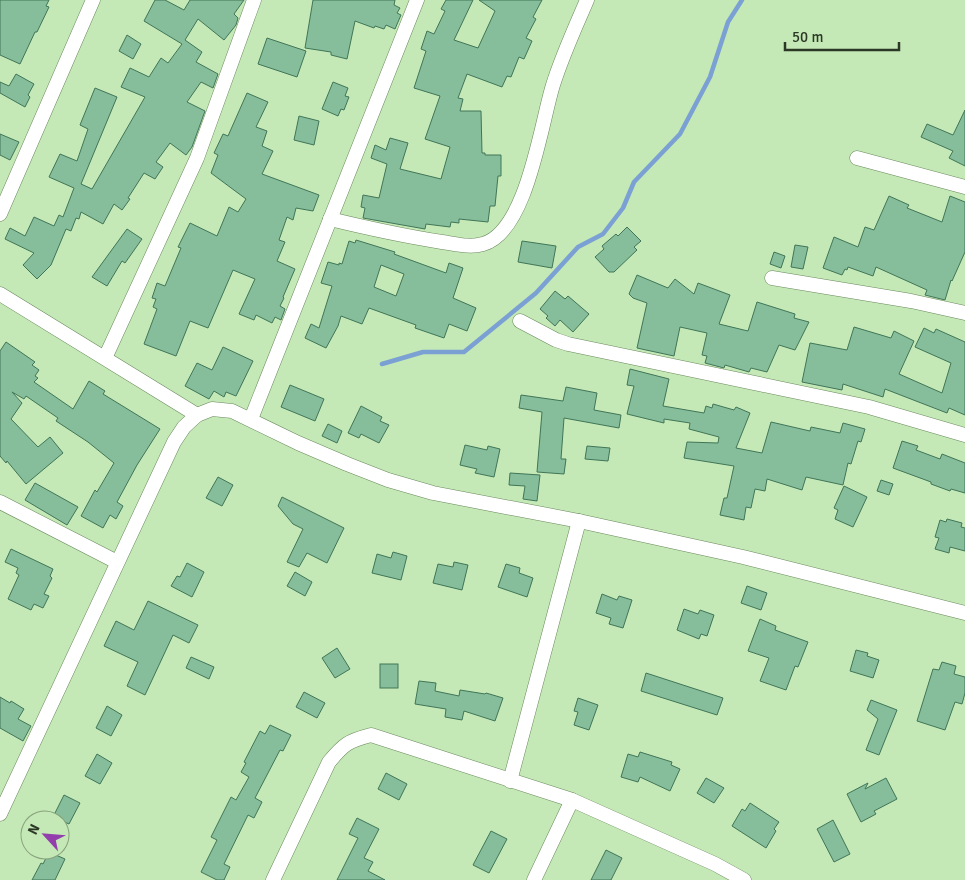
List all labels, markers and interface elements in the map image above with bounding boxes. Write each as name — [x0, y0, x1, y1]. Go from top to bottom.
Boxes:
scale bar — [785, 20, 899, 52]
text: 50 m — [792, 28, 823, 46]
north arrow — [20, 810, 70, 860]
text: N — [24, 821, 44, 838]

